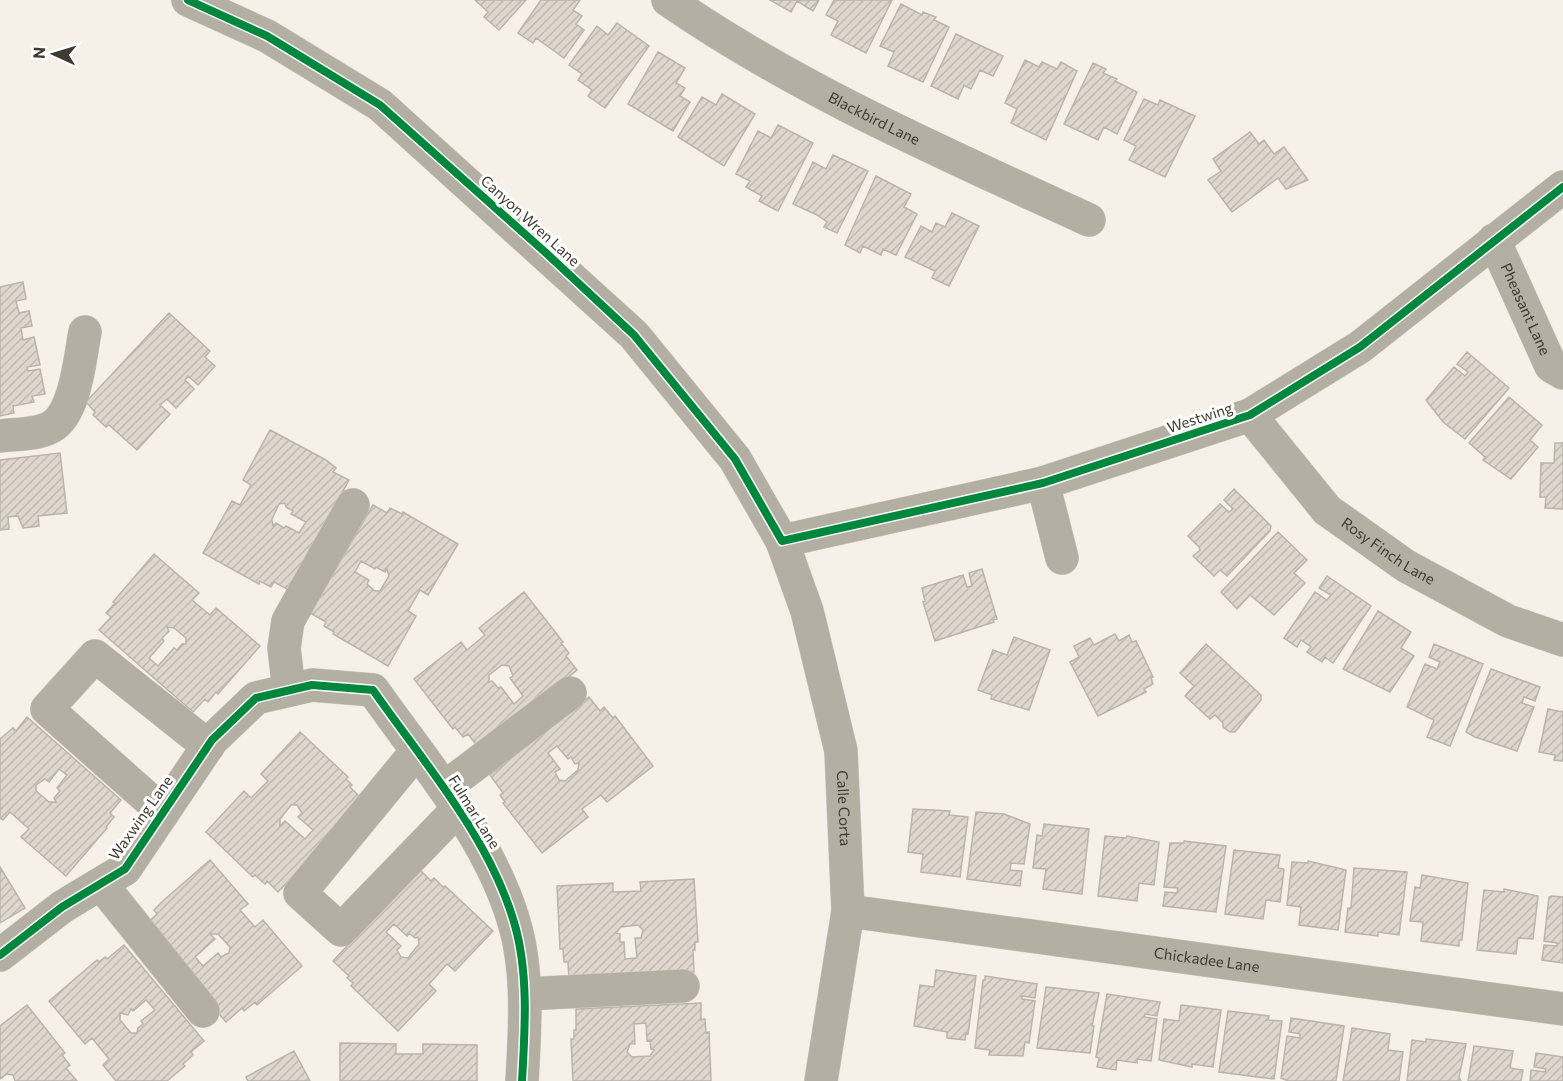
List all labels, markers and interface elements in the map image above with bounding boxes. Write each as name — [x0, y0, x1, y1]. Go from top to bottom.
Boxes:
north arrow — [24, 24, 84, 84]
text: N — [29, 46, 48, 60]
street label: Blackbird Lane — [826, 87, 923, 148]
street label: Canyon Wren Lane — [477, 171, 584, 270]
street label: Pheasant Lane — [1498, 260, 1555, 358]
street label: Westwing — [1165, 398, 1235, 436]
street label: Rosy Finch Lane — [1338, 513, 1438, 588]
street label: Calle Corta — [834, 770, 855, 846]
street label: Fulmar Lane — [445, 771, 505, 852]
street label: Waxwing Lane — [104, 772, 176, 863]
street label: Chickadee Lane — [1153, 943, 1261, 975]

